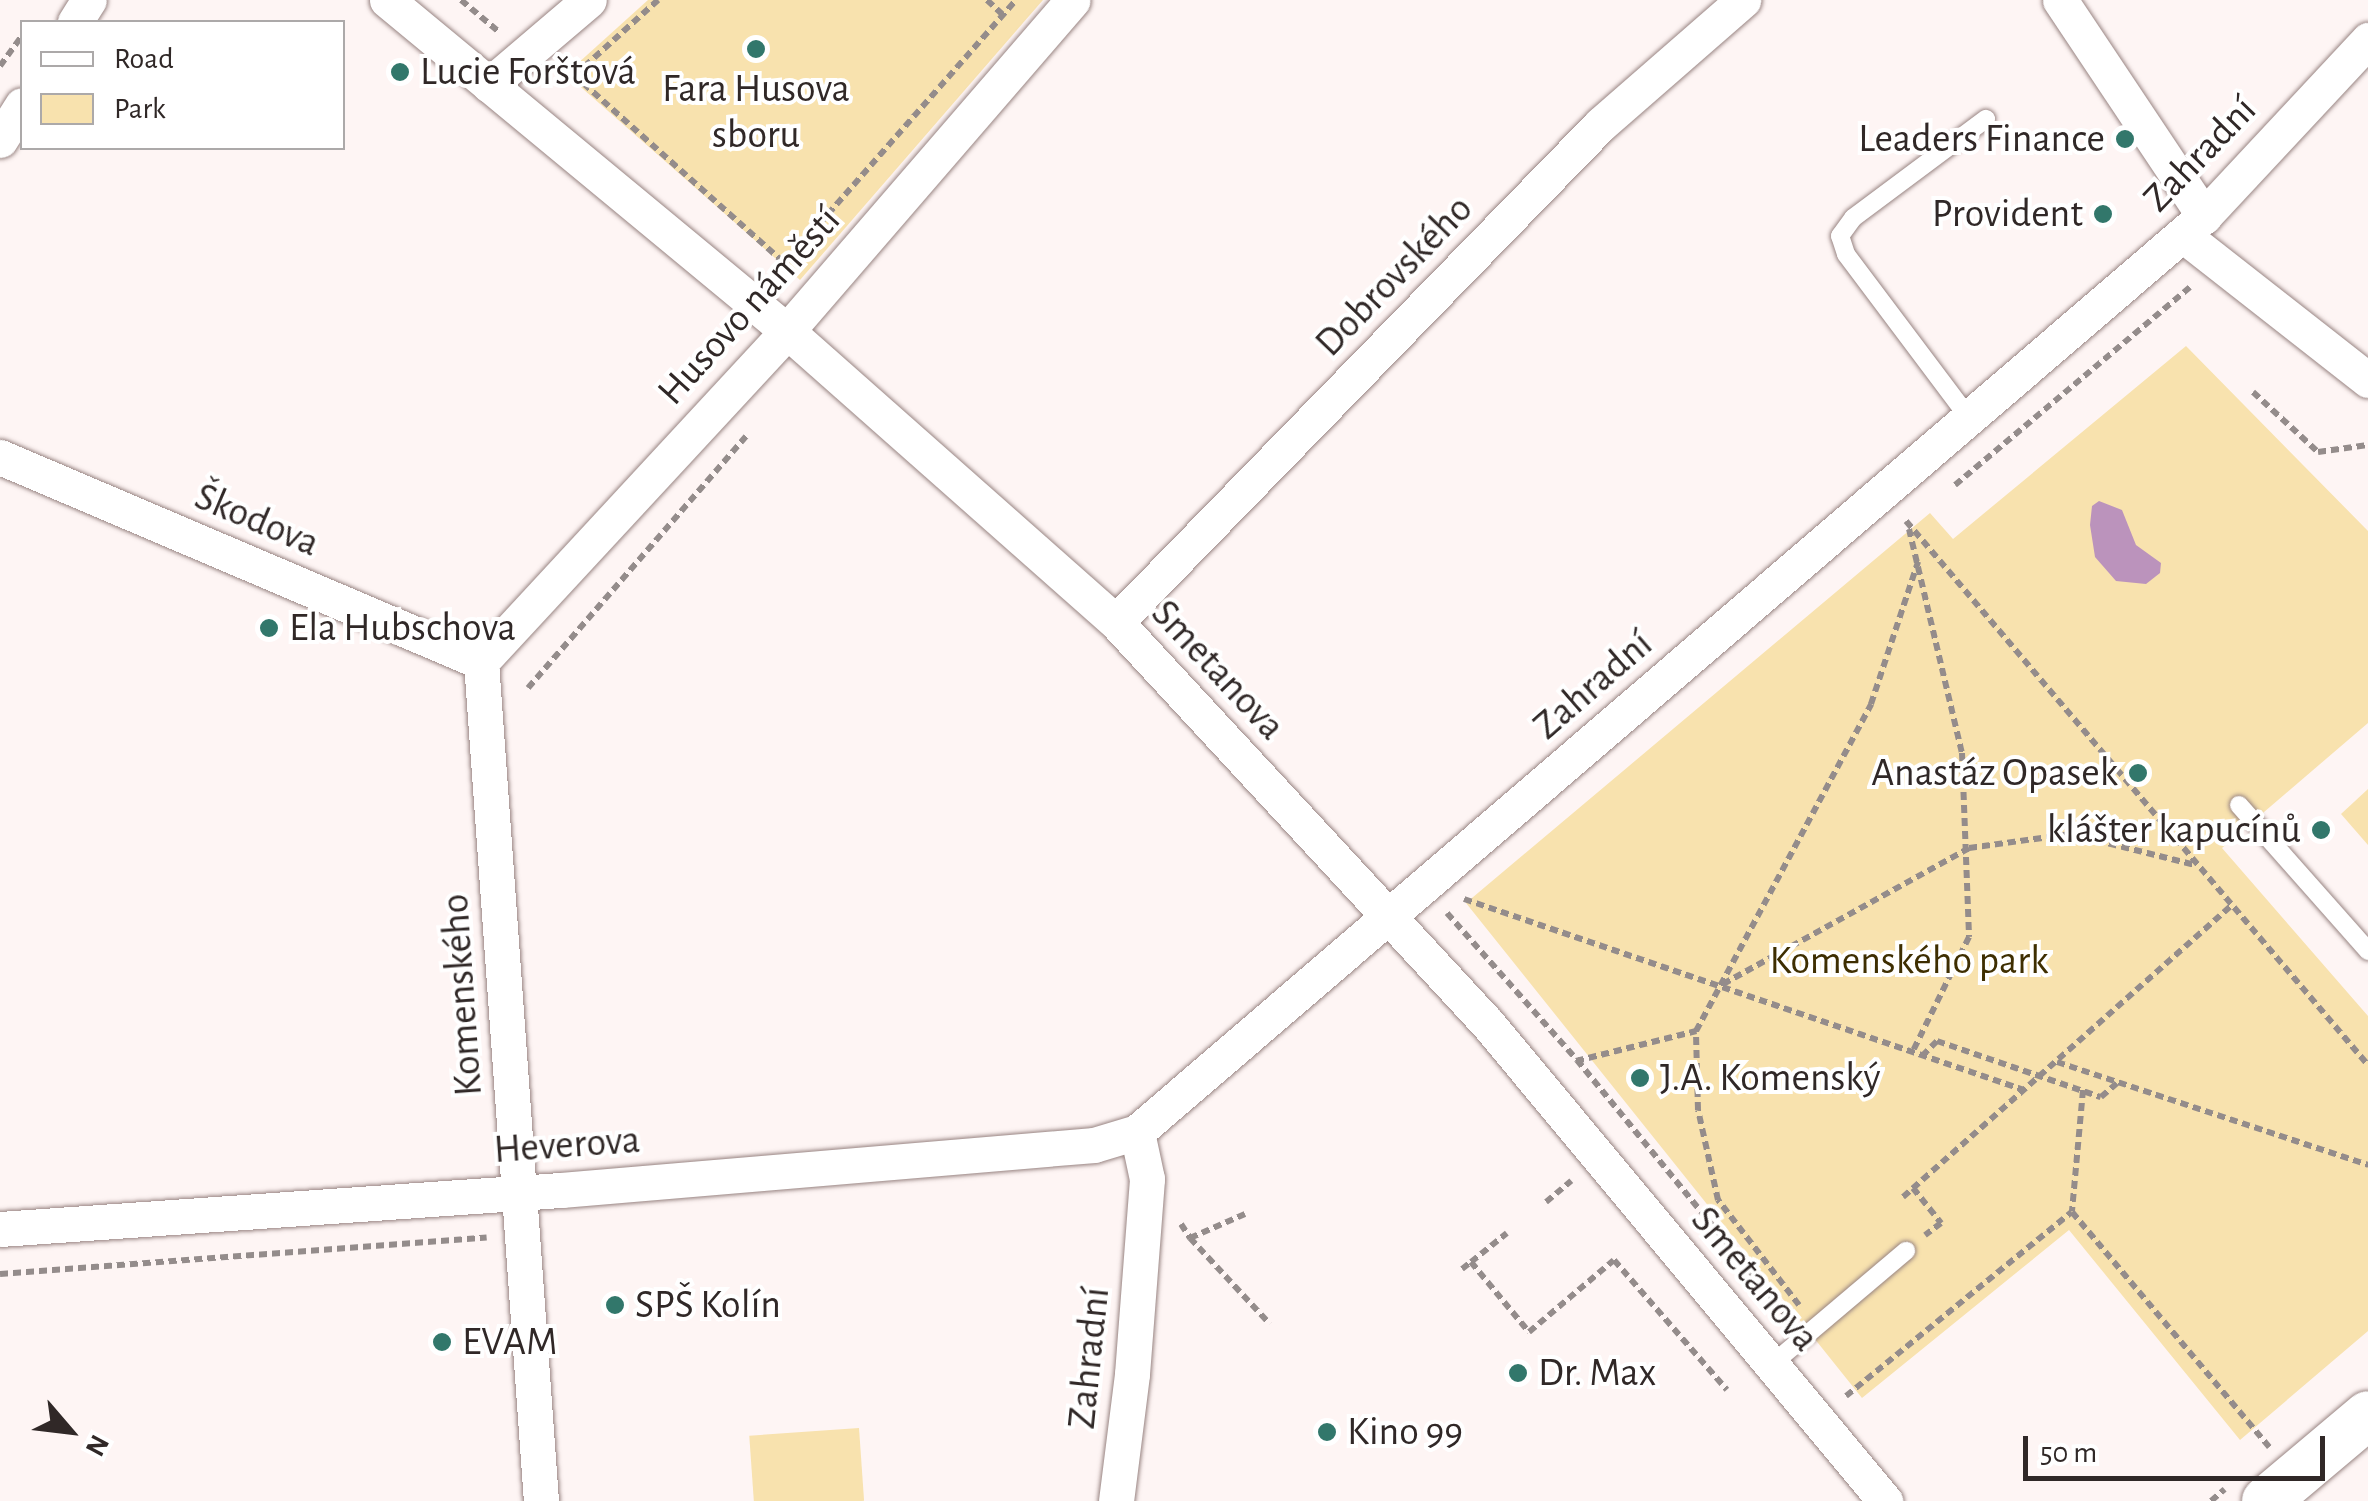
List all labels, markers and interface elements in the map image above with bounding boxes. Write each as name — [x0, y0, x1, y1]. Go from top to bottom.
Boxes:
legend — [20, 20, 345, 150]
marker: Fara Husova sboru — [745, 38, 767, 60]
text: Road — [114, 44, 174, 74]
place label: Lucie Forštová — [420, 48, 636, 96]
marker: Lucie Forštová — [389, 61, 411, 83]
place label: Fara Husova sboru — [662, 65, 850, 159]
street label: Zahradní — [2133, 86, 2267, 222]
text: Park — [114, 94, 166, 124]
place label: Leaders Finance — [1858, 115, 2105, 163]
marker: Leaders Finance — [2114, 128, 2136, 150]
street label: Dobrovského — [1305, 185, 1483, 367]
place label: Provident — [1932, 190, 2083, 238]
street label: Husovo náměstí — [647, 197, 851, 415]
marker: Provident — [2092, 203, 2114, 225]
street label: Škodova — [188, 472, 326, 568]
street label: Smetanova — [1141, 590, 1295, 750]
place label: Ela Hubschova — [289, 604, 516, 652]
marker: Ela Hubschova — [258, 617, 280, 639]
street label: Zahradní — [1524, 620, 1662, 750]
place label: Anastáz Opasek — [1871, 749, 2118, 797]
marker: Anastáz Opasek — [2127, 762, 2149, 784]
place label: klášter kapucínů — [2047, 806, 2301, 854]
marker: klášter kapucínů — [2310, 819, 2332, 841]
street label: Komenského — [431, 892, 493, 1098]
park label: Komenského park — [1770, 937, 2048, 985]
place label: J.A. Komenský — [1660, 1054, 1881, 1102]
marker: J.A. Komenský — [1629, 1067, 1651, 1089]
street label: Heverova — [492, 1116, 642, 1174]
street label: Smetanova — [1681, 1197, 1829, 1361]
place label: SPŠ Kolín — [635, 1281, 781, 1329]
street label: Zahradní — [1058, 1285, 1120, 1431]
marker: SPŠ Kolín — [604, 1294, 626, 1316]
place label: EVAM — [462, 1318, 558, 1366]
marker: EVAM — [431, 1331, 453, 1353]
place label: Dr. Max — [1538, 1349, 1656, 1397]
marker: Dr. Max — [1507, 1362, 1529, 1384]
north arrow — [20, 1381, 120, 1481]
place label: Kino 99 — [1347, 1408, 1463, 1456]
scale bar — [2028, 1416, 2330, 1478]
marker: Kino 99 — [1316, 1421, 1338, 1443]
text: N — [80, 1430, 113, 1460]
text: 50 m — [2040, 1438, 2097, 1468]

